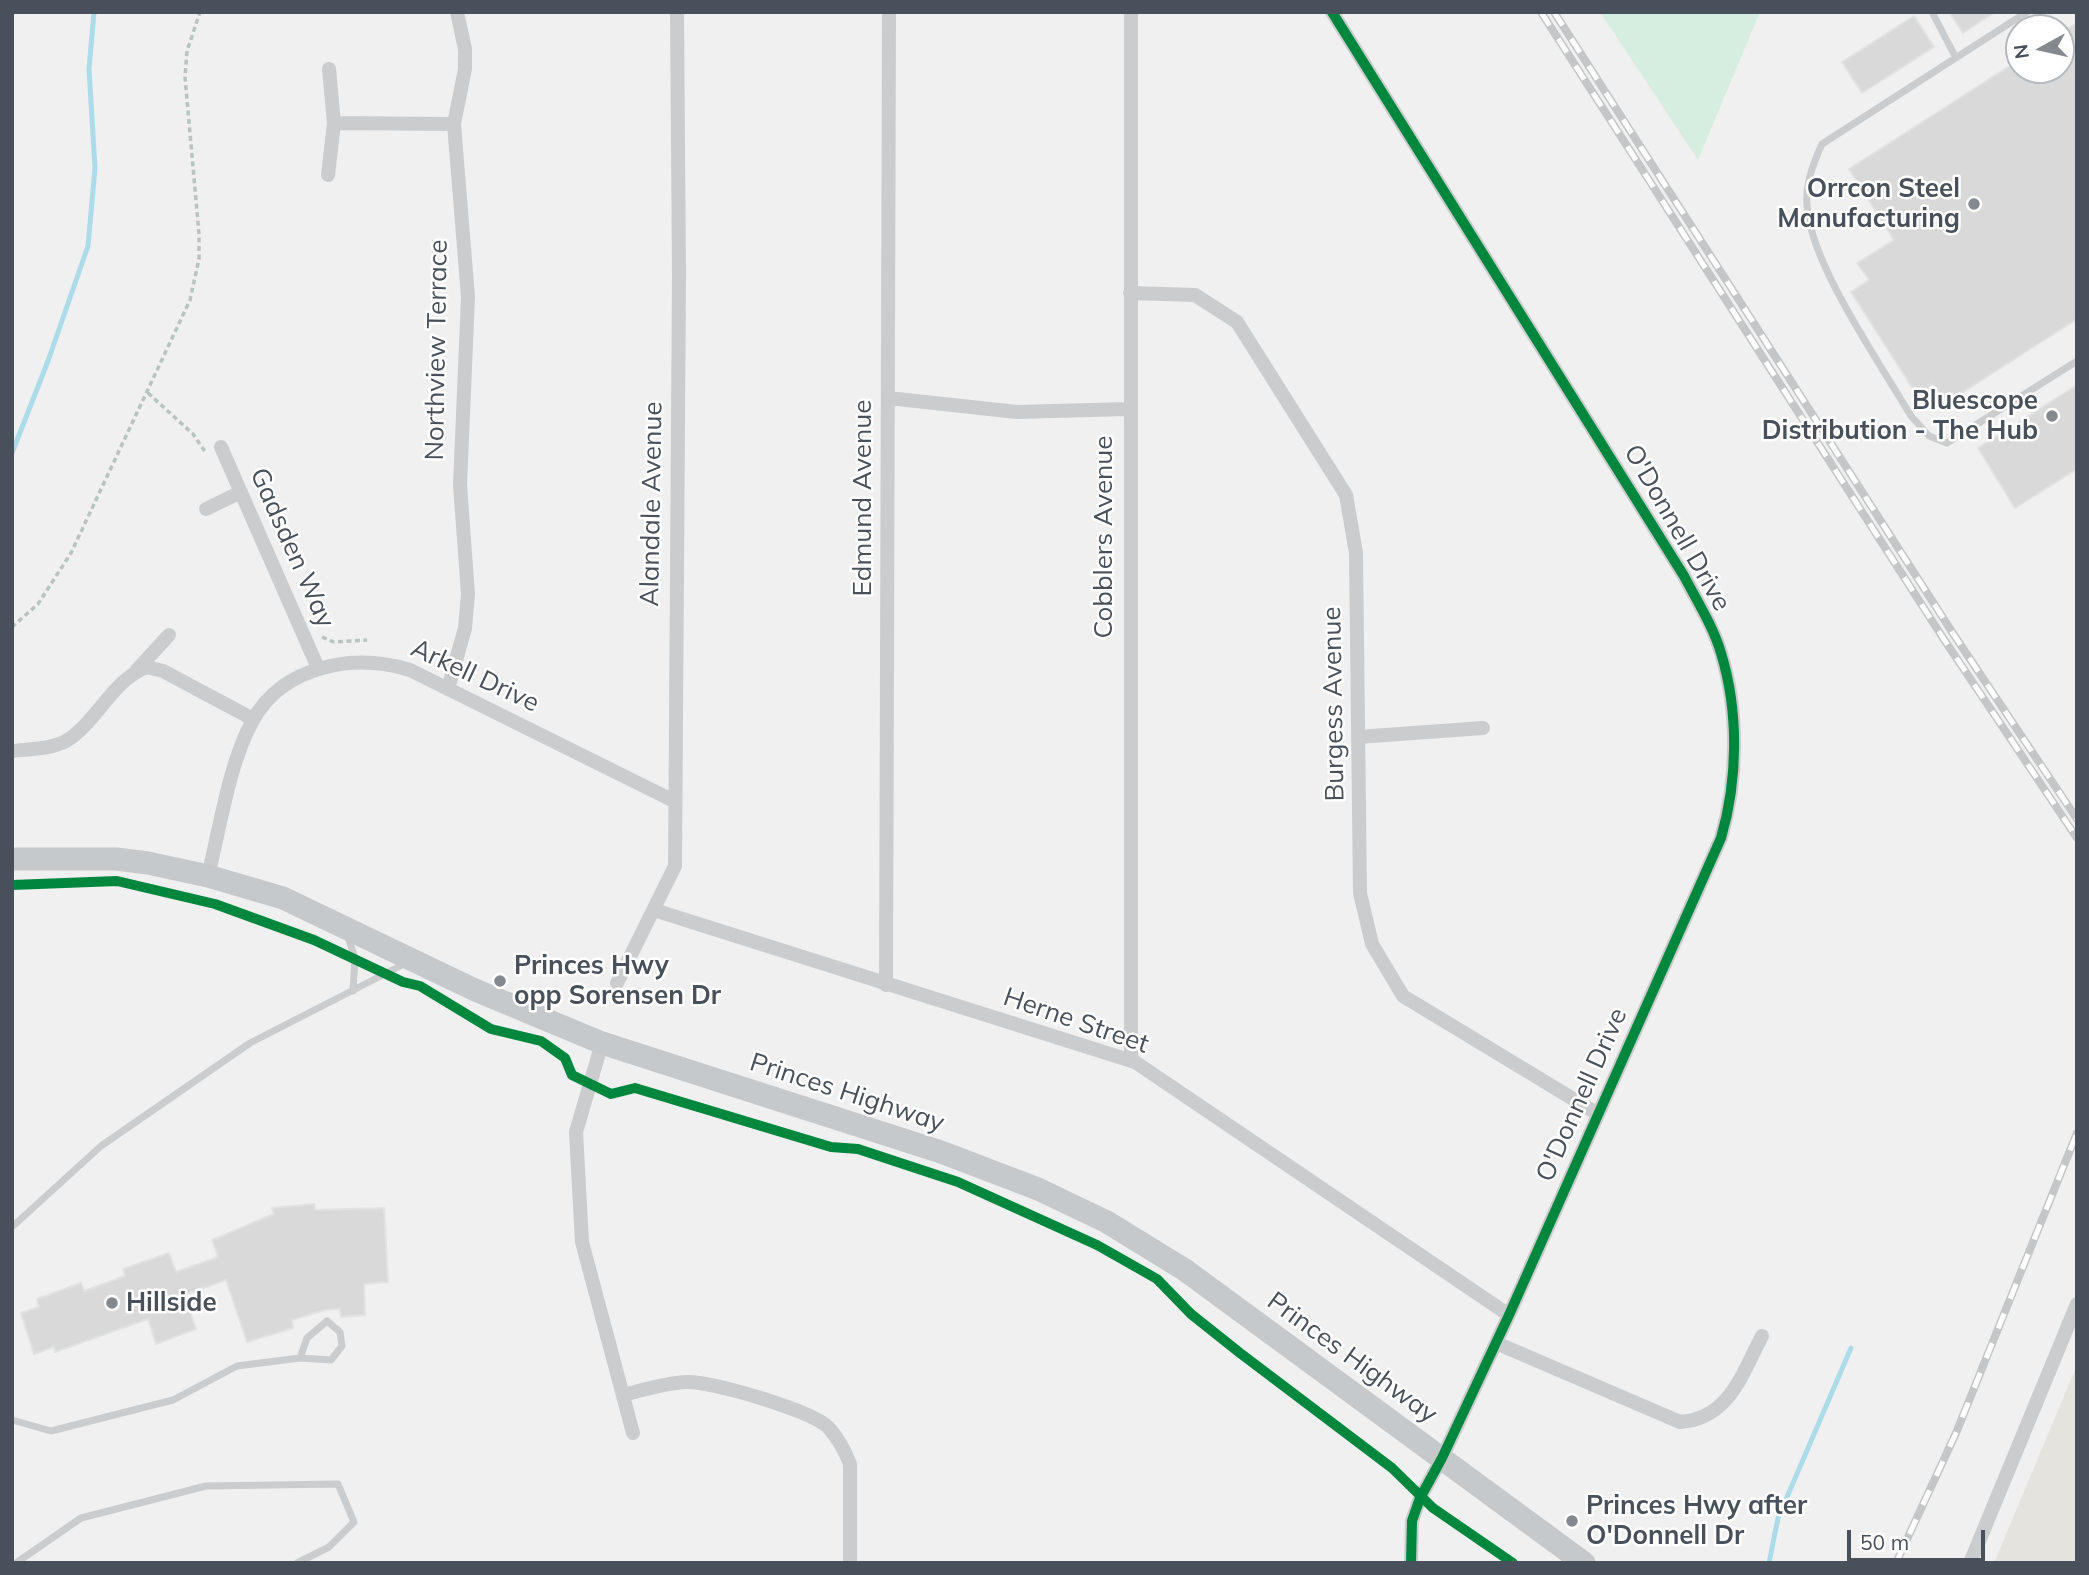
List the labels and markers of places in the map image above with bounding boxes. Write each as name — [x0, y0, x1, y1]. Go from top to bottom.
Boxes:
place label: Orrcon Steel Manufacturing — [1777, 173, 1960, 234]
marker: Orrcon Steel Manufacturing — [1966, 196, 1982, 212]
place label: Bluescope Distribution - The Hub — [1762, 385, 2038, 446]
marker: Bluescope Distribution - The Hub — [2044, 408, 2060, 424]
place label: Princes Hwy opp Sorensen Dr — [514, 950, 721, 1012]
marker: Princes Hwy opp Sorensen Dr — [492, 973, 508, 989]
place label: Hillside — [126, 1287, 217, 1319]
marker: Hillside — [104, 1295, 120, 1311]
place label: Princes Hwy after O'Donnell Dr — [1586, 1490, 1807, 1552]
marker: Princes Hwy after O'Donnell Dr — [1564, 1513, 1580, 1529]

